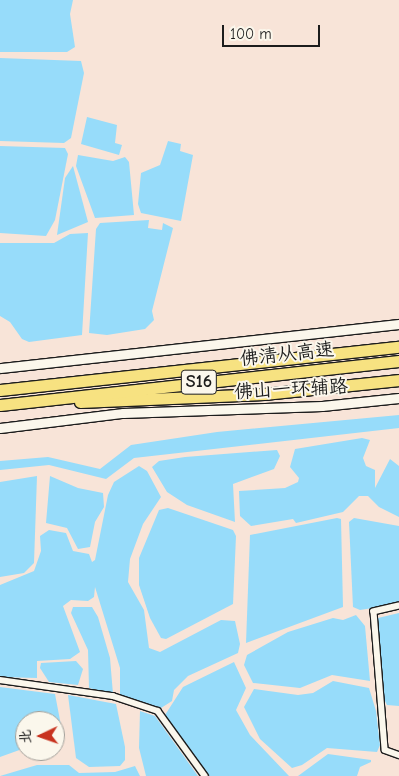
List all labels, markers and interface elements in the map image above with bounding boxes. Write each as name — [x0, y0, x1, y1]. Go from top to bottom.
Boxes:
scale bar — [224, 15, 322, 47]
text: 100 m — [230, 25, 272, 43]
street label: 佛清从高速 — [239, 339, 335, 371]
road number: S16 — [180, 367, 218, 398]
street label: 佛山一环辅路 — [233, 376, 349, 404]
north arrow — [15, 711, 65, 761]
text: 北 — [17, 729, 34, 744]

